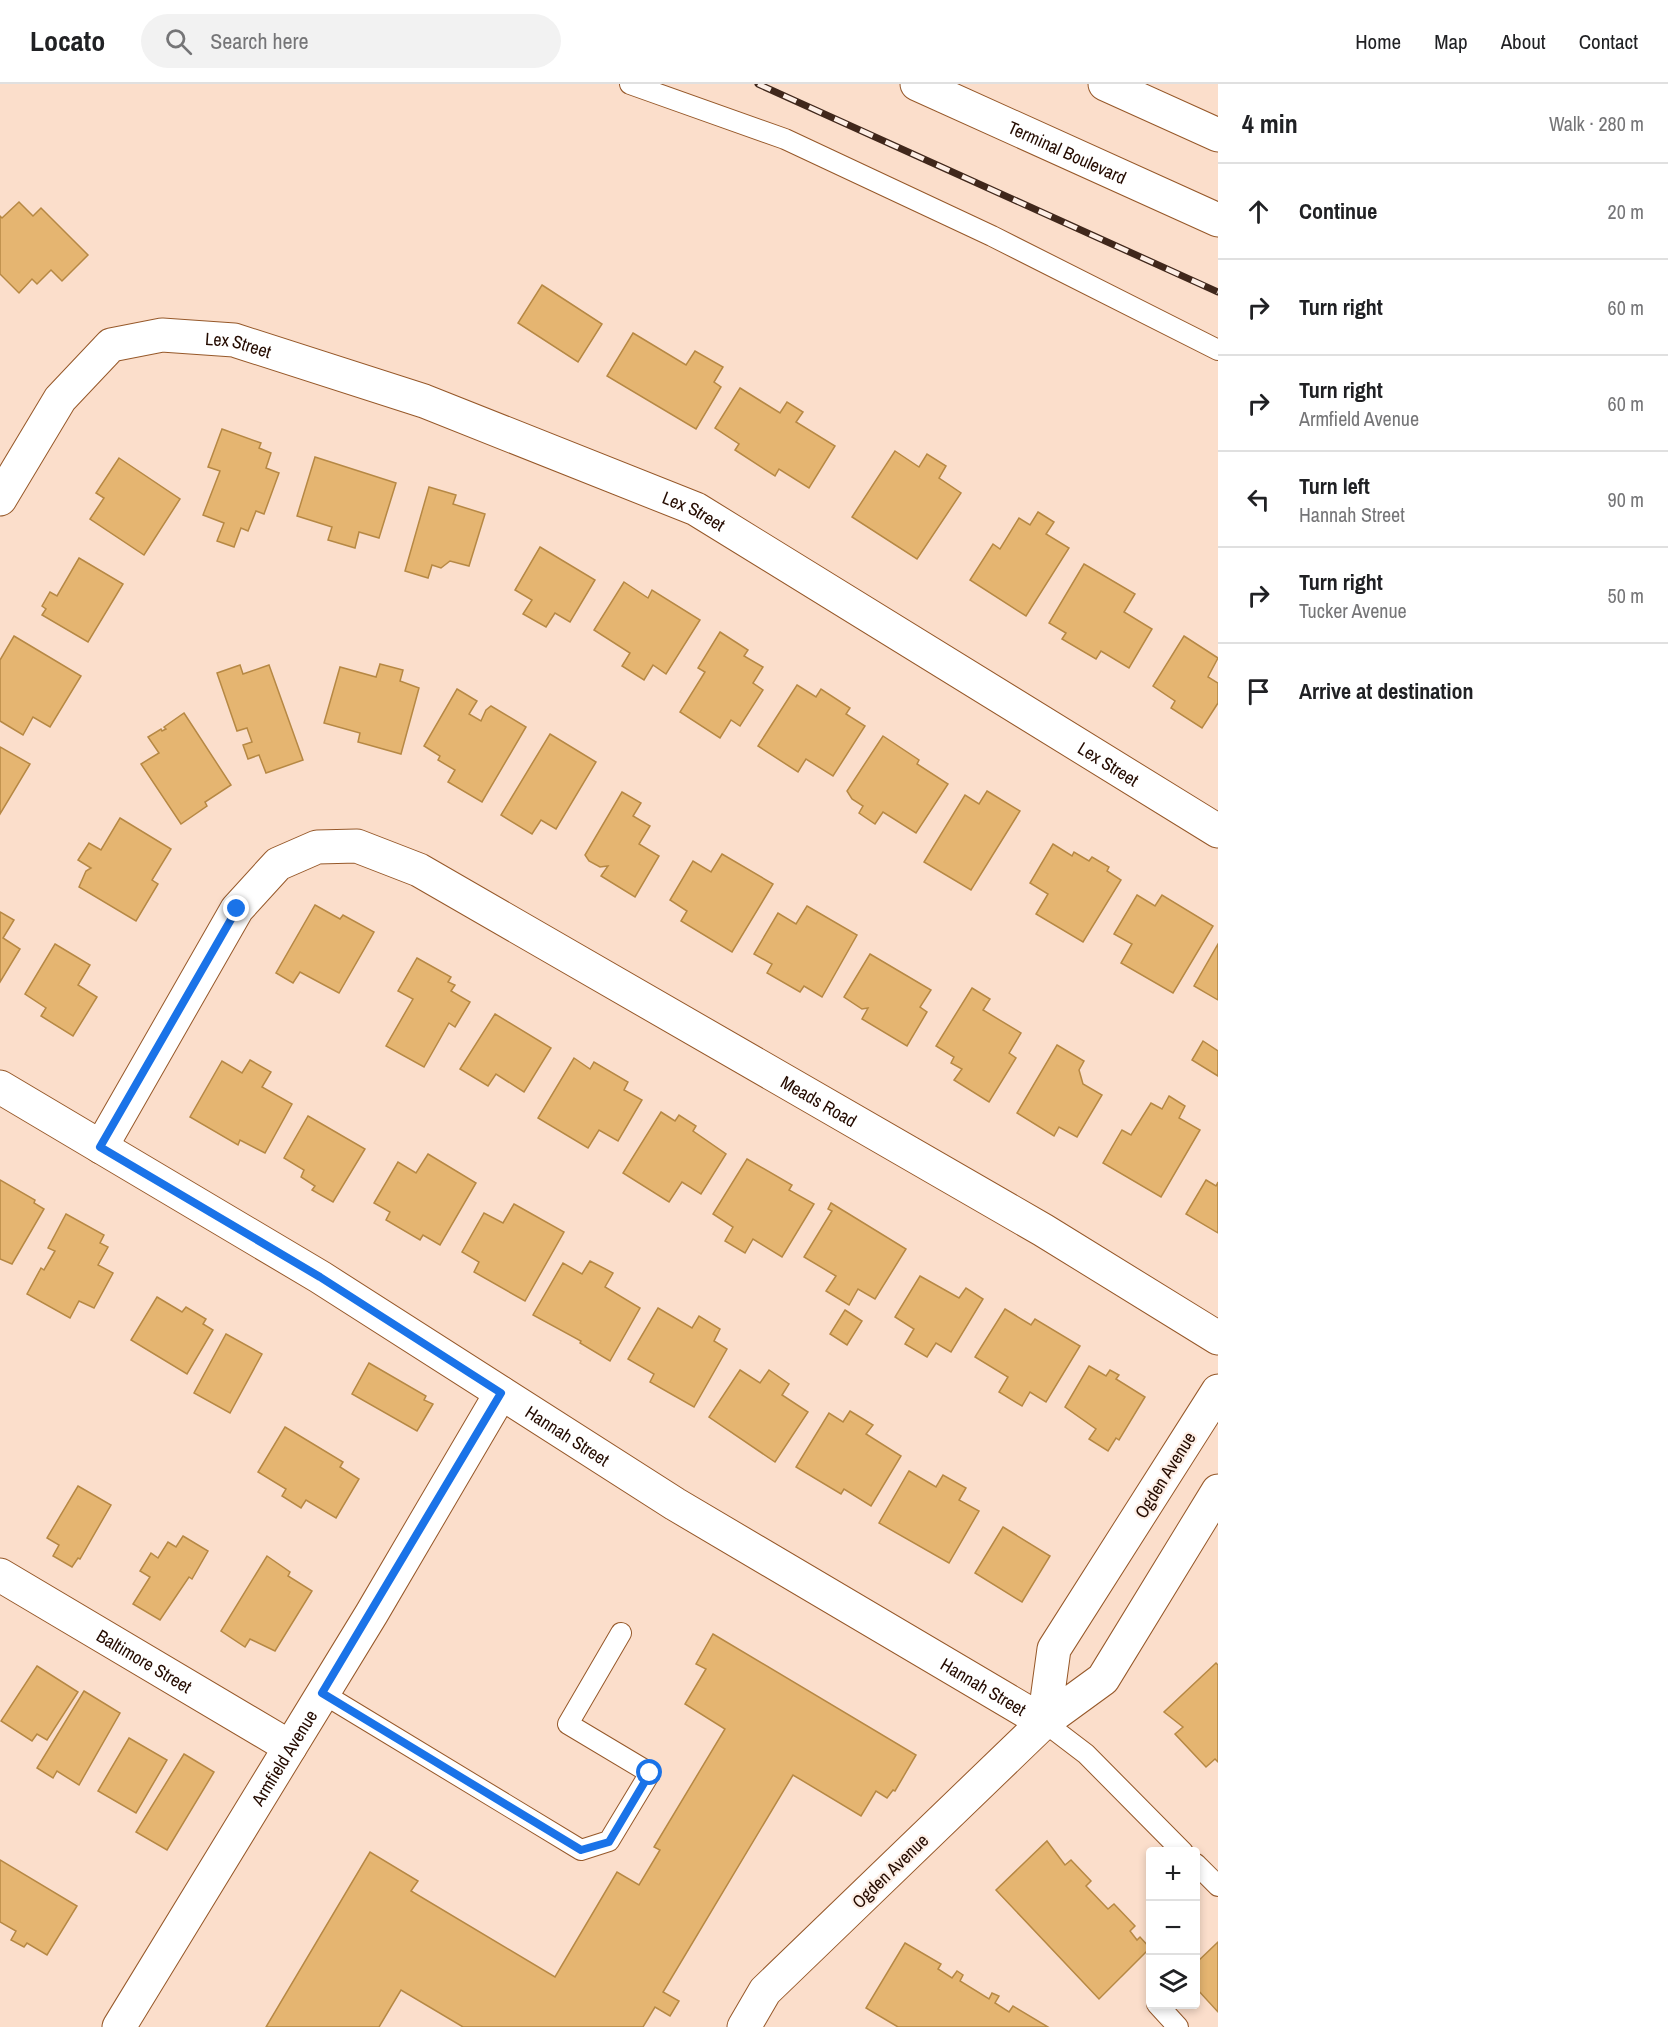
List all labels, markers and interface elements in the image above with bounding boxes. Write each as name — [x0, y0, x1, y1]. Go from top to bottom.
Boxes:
search box — [141, 14, 561, 68]
text: Locato — [30, 22, 105, 60]
icon: search — [162, 25, 195, 58]
text: Search here — [210, 26, 309, 56]
text: Home — [1355, 27, 1401, 56]
text: Map — [1434, 27, 1468, 56]
text: About — [1501, 27, 1546, 56]
text: Contact — [1579, 27, 1638, 56]
text: 4 min — [1242, 106, 1298, 141]
text: Walk · 280 m — [1549, 110, 1644, 137]
street label: Terminal Boulevard — [1004, 114, 1131, 190]
icon: ahead — [1242, 195, 1275, 228]
text: Continue — [1299, 196, 1377, 226]
text: 20 m — [1608, 198, 1644, 225]
icon: right — [1242, 291, 1275, 324]
text: Turn right — [1299, 292, 1383, 322]
text: 60 m — [1608, 294, 1644, 321]
street label: Lex Street — [204, 326, 275, 364]
text: Turn right — [1299, 375, 1383, 405]
icon: right — [1242, 387, 1275, 420]
text: 60 m — [1608, 390, 1644, 417]
text: Armfield Avenue — [1299, 405, 1419, 432]
text: Turn left — [1299, 471, 1370, 501]
icon: left — [1242, 483, 1275, 516]
street label: Lex Street — [659, 484, 730, 537]
text: 90 m — [1608, 486, 1644, 513]
text: Hannah Street — [1299, 501, 1405, 528]
text: Turn right — [1299, 567, 1383, 597]
icon: right — [1242, 579, 1275, 612]
text: 50 m — [1608, 582, 1644, 609]
text: Tucker Avenue — [1299, 597, 1407, 624]
icon: arrive — [1242, 675, 1275, 708]
text: Arrive at destination — [1299, 676, 1473, 706]
street label: Lex Street — [1073, 735, 1144, 792]
route end — [223, 895, 249, 921]
street label: Meads Road — [777, 1069, 862, 1133]
street label: Hannah Street — [521, 1399, 614, 1471]
street label: Ogden Avenue — [1129, 1427, 1201, 1523]
street label: Baltimore Street — [92, 1623, 197, 1699]
street label: Hannah Street — [936, 1651, 1031, 1721]
street label: Armfield Avenue — [244, 1705, 323, 1811]
route start — [636, 1759, 662, 1785]
street label: Ogden Avenue — [846, 1828, 934, 1914]
map controls — [1146, 1847, 1200, 2009]
button: + — [1146, 1847, 1200, 1901]
button: − — [1146, 1901, 1200, 1955]
button: layers — [1146, 1955, 1200, 2009]

